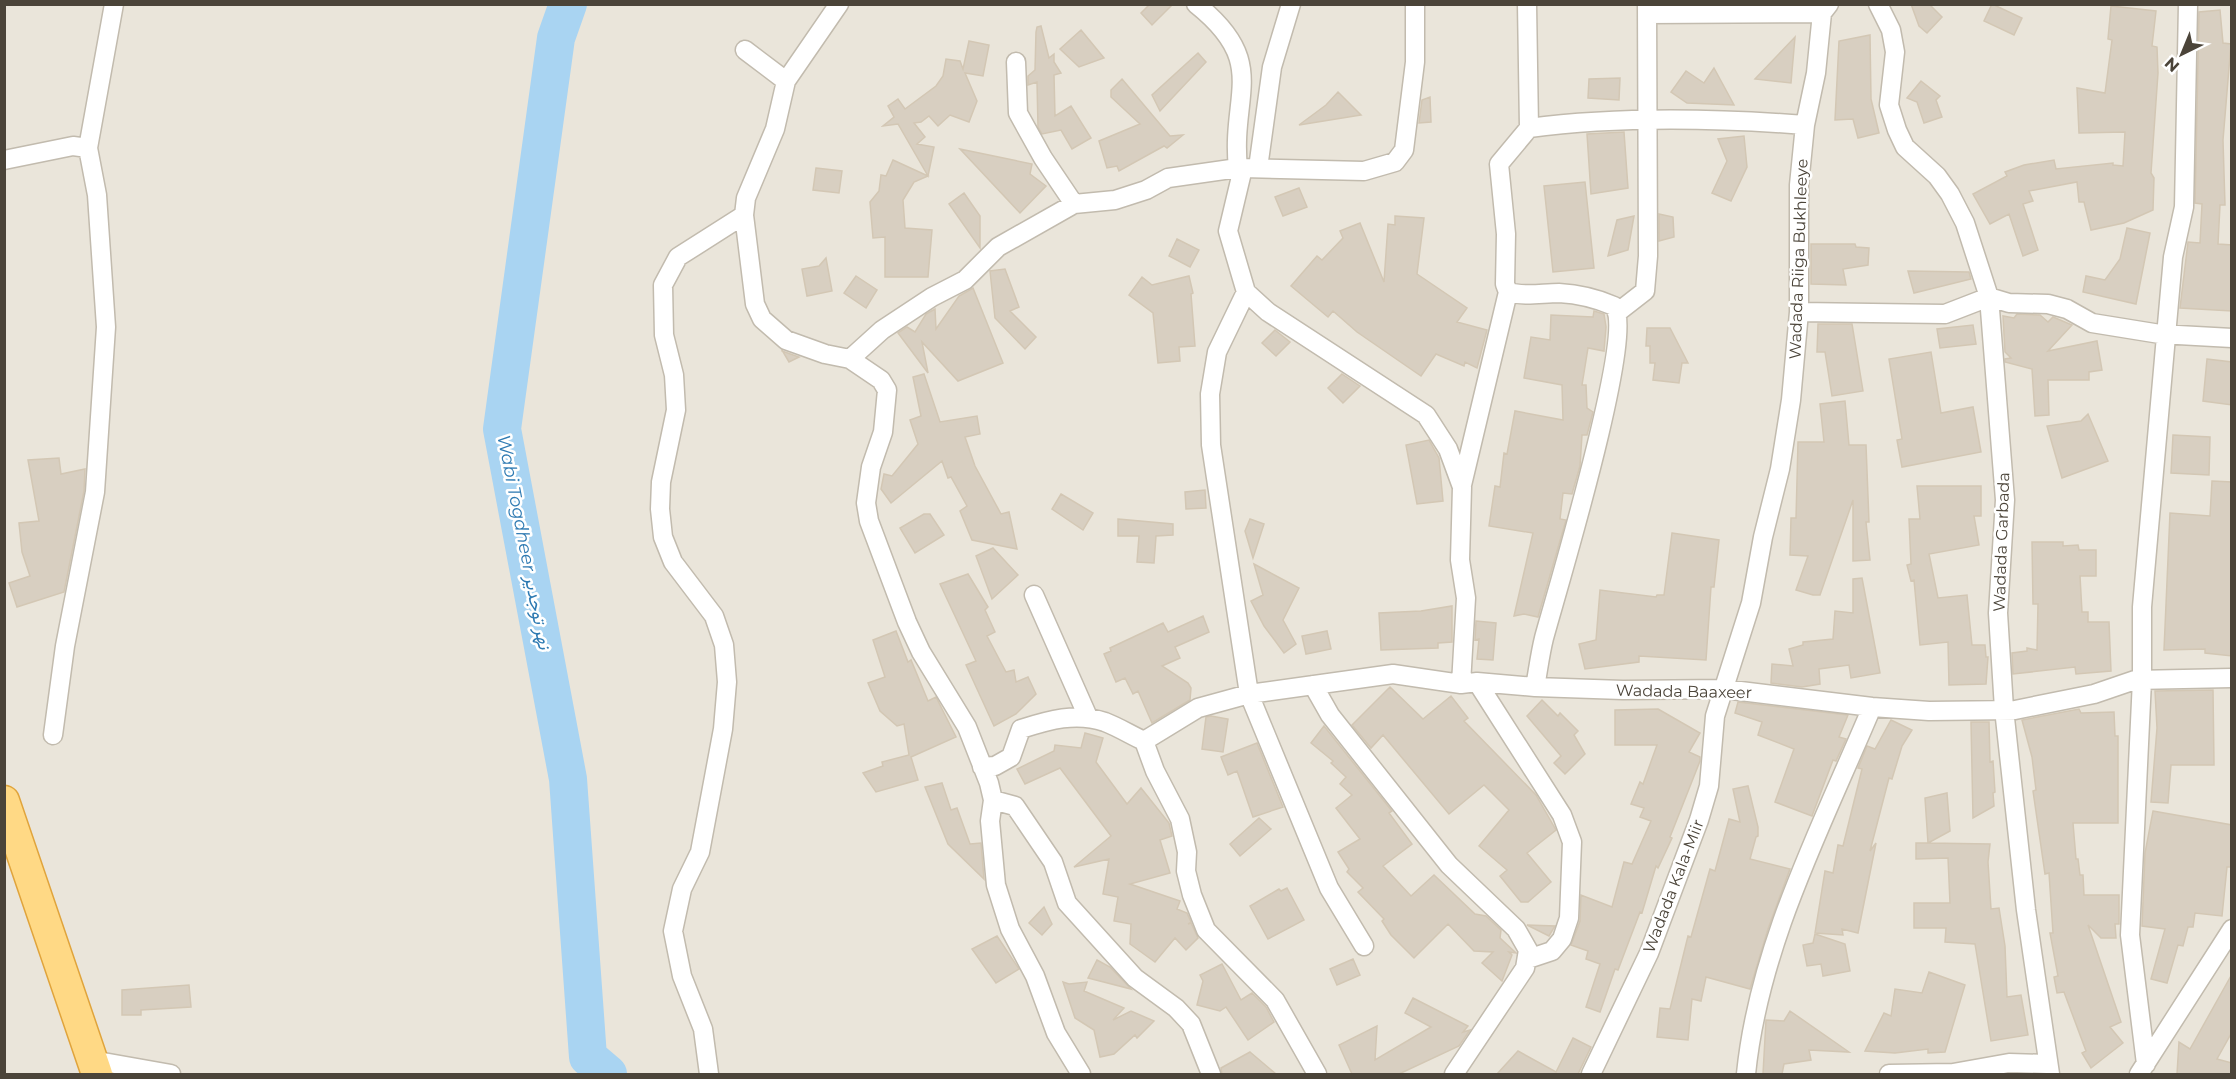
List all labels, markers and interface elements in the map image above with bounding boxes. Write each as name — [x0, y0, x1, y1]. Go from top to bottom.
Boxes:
north arrow — [2152, 24, 2212, 84]
text: N — [2161, 53, 2183, 76]
street label: Wadada Riiga Bukhleeye — [1786, 158, 1811, 360]
water label: Wabi Togdheer نهر توجدير — [492, 433, 556, 652]
street label: Wadada Garbada — [1990, 472, 2013, 612]
street label: Wadada Baaxeer — [1616, 681, 1752, 702]
street label: Wadada Kala-Miir — [1639, 817, 1708, 956]

